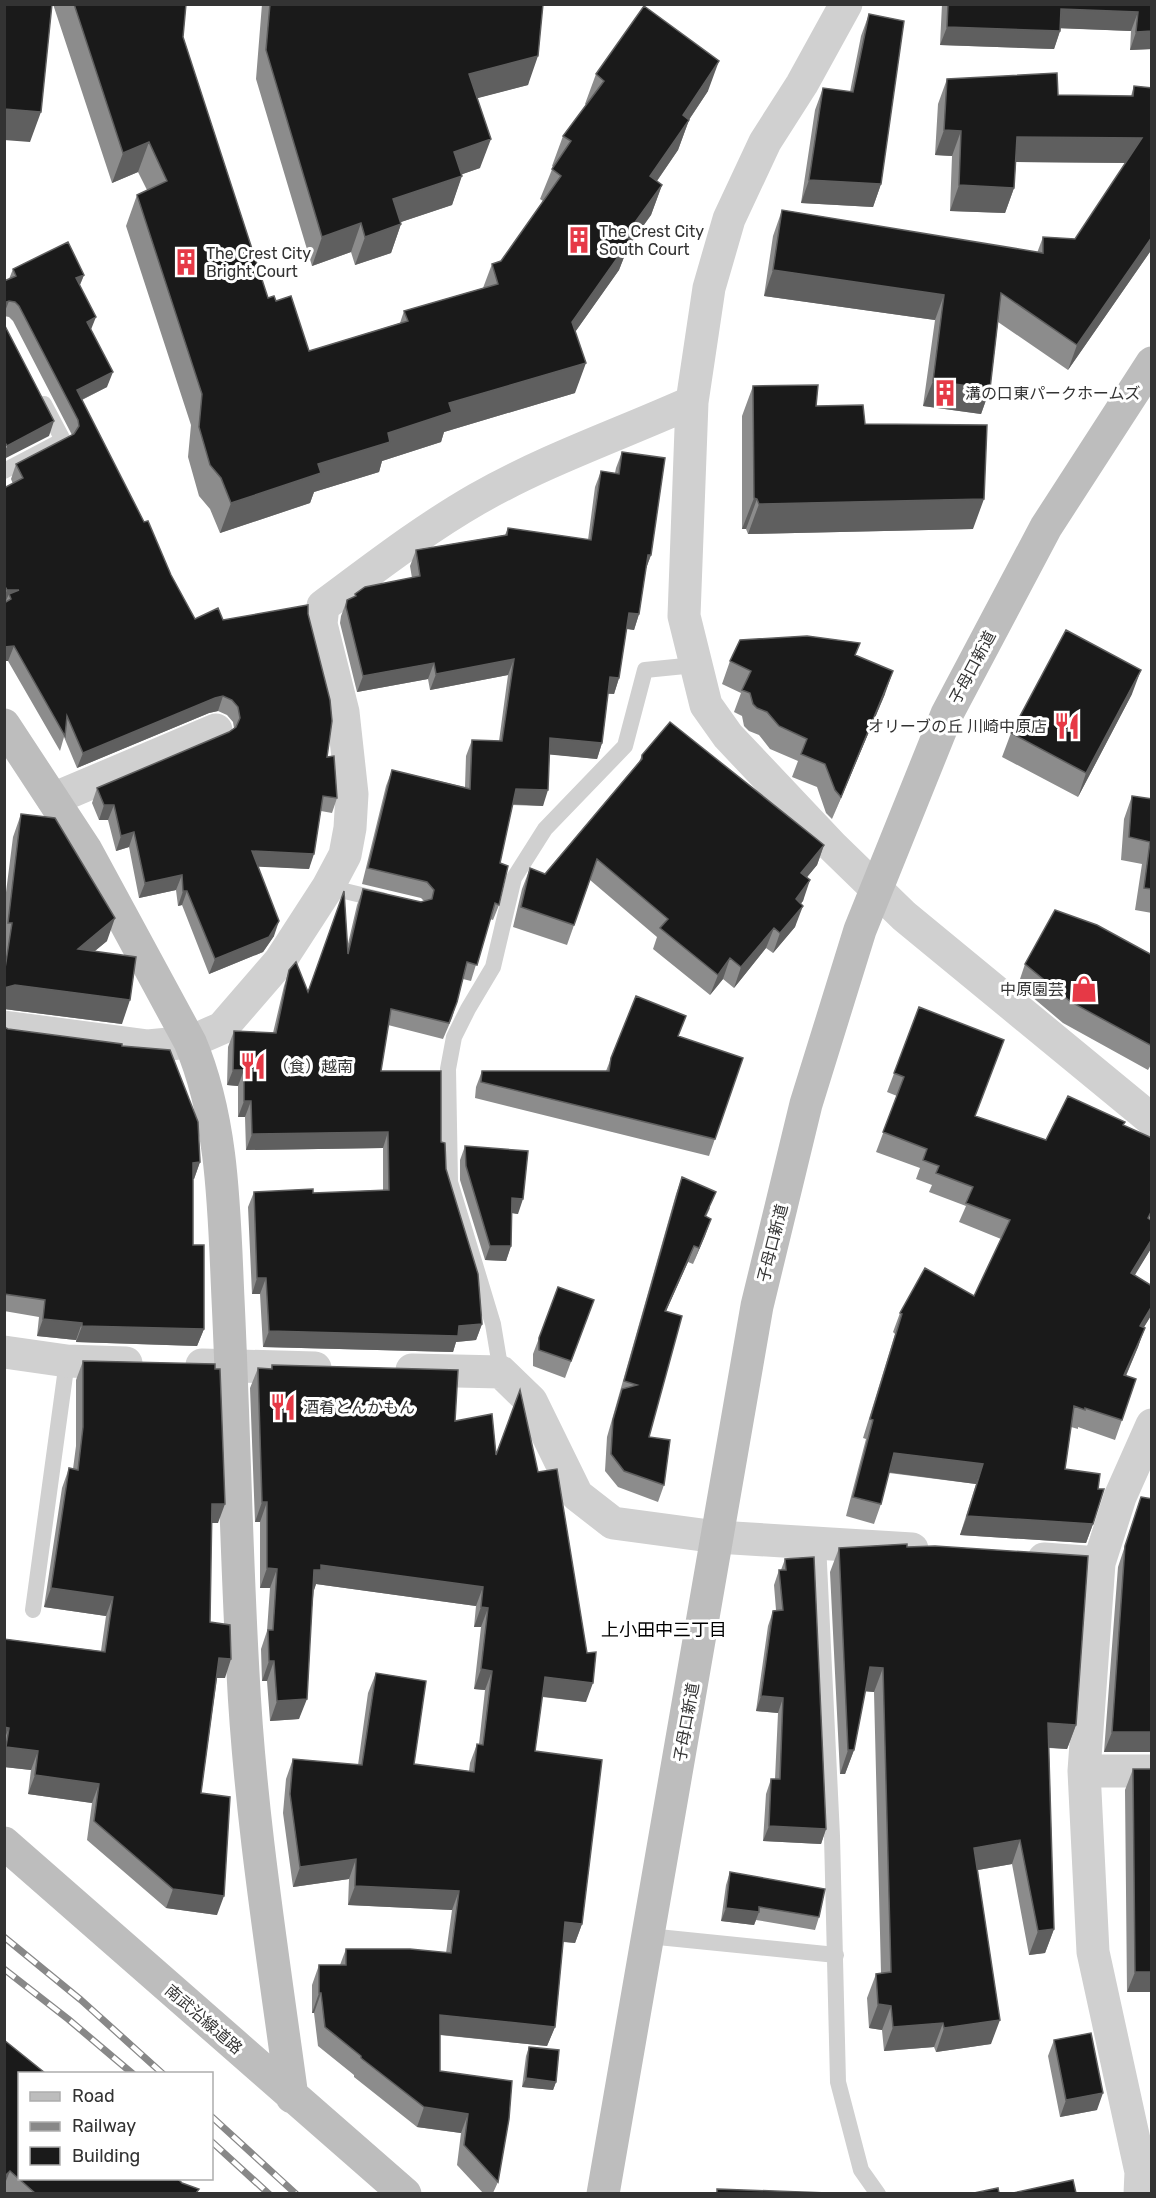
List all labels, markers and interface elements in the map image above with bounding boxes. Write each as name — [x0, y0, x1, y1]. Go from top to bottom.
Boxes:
place label: The Crest City South Court — [599, 222, 704, 259]
building icon: The Crest City South Court — [564, 225, 594, 255]
place label: The Crest City Bright Court — [206, 244, 311, 281]
building icon: The Crest City Bright Court — [171, 247, 201, 277]
building icon: 溝の口東パークホームズ — [930, 378, 960, 408]
place label: 溝の口東パークホームズ — [965, 384, 1141, 403]
street label: 子母口新道 — [945, 627, 1000, 707]
restaurant icon: オリーブの丘 川崎中原店 — [1052, 711, 1082, 741]
place label: オリーブの丘 川崎中原店 — [868, 717, 1047, 736]
shop icon: 中原園芸 — [1069, 974, 1099, 1004]
place label: 中原園芸 — [1000, 980, 1064, 999]
restaurant icon: （食）越南 — [238, 1051, 268, 1081]
place label: （食）越南 — [273, 1057, 353, 1076]
street label: 子母口新道 — [754, 1202, 791, 1284]
restaurant icon: 酒肴とんかもん — [268, 1392, 298, 1422]
place label: 酒肴とんかもん — [303, 1398, 415, 1417]
district label: 上小田中三丁目 — [601, 1619, 727, 1641]
street label: 子母口新道 — [670, 1681, 703, 1763]
street label: 南武沿線道路 — [161, 1981, 246, 2058]
legend — [18, 2072, 213, 2180]
text: Road — [72, 2085, 115, 2107]
text: Railway — [72, 2115, 136, 2137]
text: Building — [72, 2145, 140, 2167]

